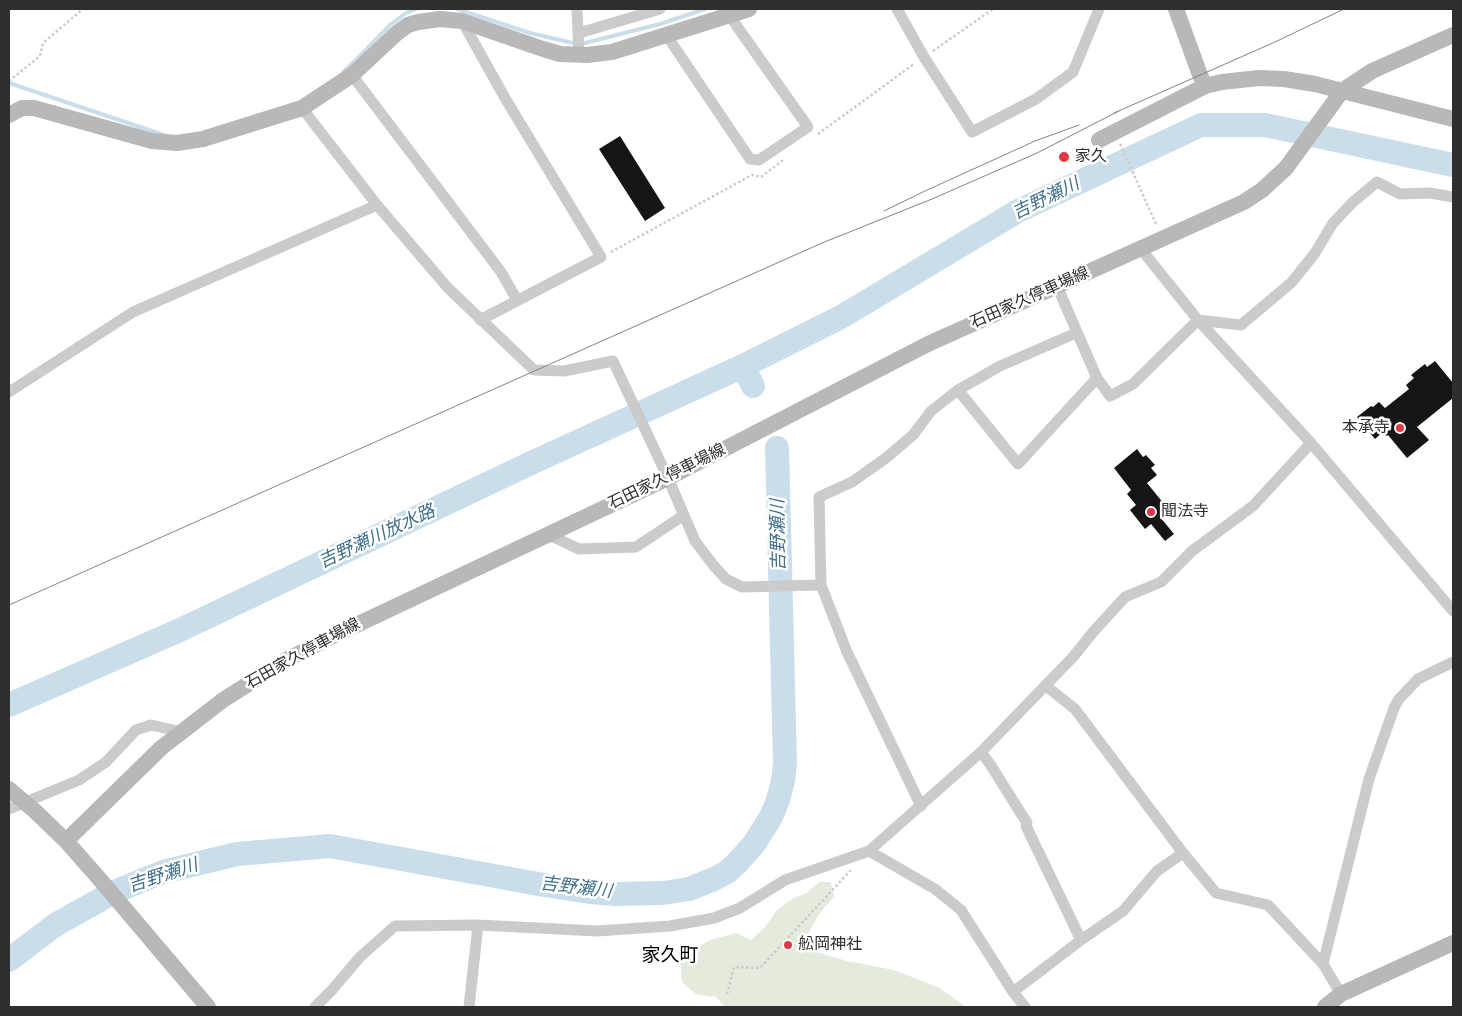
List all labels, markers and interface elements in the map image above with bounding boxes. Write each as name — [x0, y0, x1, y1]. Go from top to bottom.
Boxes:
place label: 家久 — [1075, 147, 1107, 167]
marker: 家久 — [1057, 150, 1071, 164]
water label: 吉野瀬川 — [1009, 174, 1083, 224]
street label: 石田家久停車場線 — [968, 263, 1092, 333]
place label: 本承寺 — [1342, 418, 1390, 438]
marker: 本承寺 — [1394, 422, 1406, 434]
street label: 石田家久停車場線 — [605, 440, 729, 514]
water label: 吉野瀬川 — [768, 499, 790, 571]
water label: 吉野瀬川放水路 — [315, 501, 439, 573]
place label: 聞法寺 — [1161, 502, 1209, 522]
marker: 聞法寺 — [1145, 506, 1157, 518]
street label: 石田家久停車場線 — [242, 615, 364, 693]
water label: 吉野瀬川 — [125, 855, 201, 897]
water label: 吉野瀬川 — [539, 873, 613, 903]
place label: 舩岡神社 — [798, 935, 862, 955]
marker: 舩岡神社 — [782, 939, 794, 951]
district label: 家久町 — [642, 945, 698, 967]

